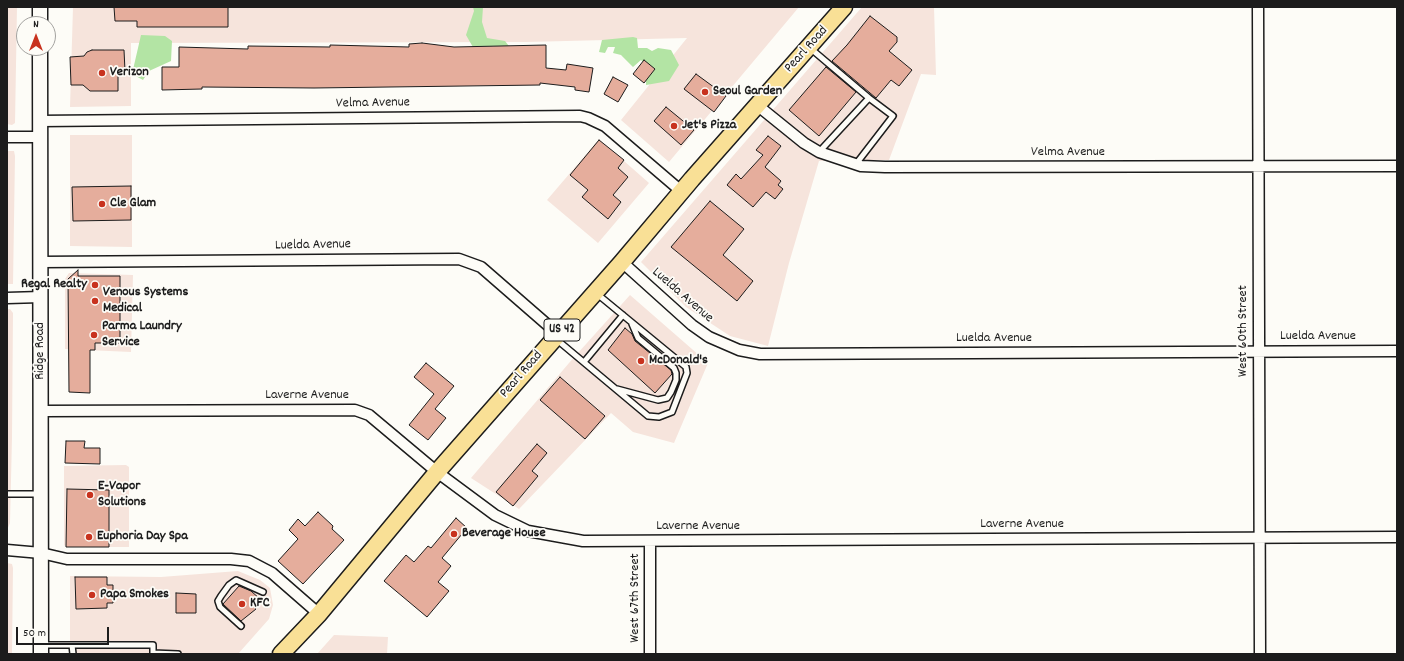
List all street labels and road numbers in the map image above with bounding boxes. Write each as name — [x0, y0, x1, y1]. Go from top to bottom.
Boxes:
street label: Pearl Road — [782, 23, 832, 77]
street label: Velma Avenue — [336, 95, 410, 113]
street label: Velma Avenue — [1031, 145, 1105, 161]
street label: Luelda Avenue — [275, 237, 351, 255]
street label: Luelda Avenue — [648, 265, 716, 327]
street label: West 60th Street — [1236, 285, 1252, 377]
road number: US 42 — [544, 319, 580, 341]
street label: Ridge Road — [33, 322, 49, 380]
street label: Luelda Avenue — [1280, 329, 1356, 345]
street label: Luelda Avenue — [956, 331, 1032, 347]
street label: Pearl Road — [497, 348, 547, 402]
street label: Laverne Avenue — [265, 388, 349, 404]
street label: Laverne Avenue — [980, 517, 1064, 533]
street label: Laverne Avenue — [656, 519, 740, 535]
street label: West 67th Street — [628, 553, 644, 643]

